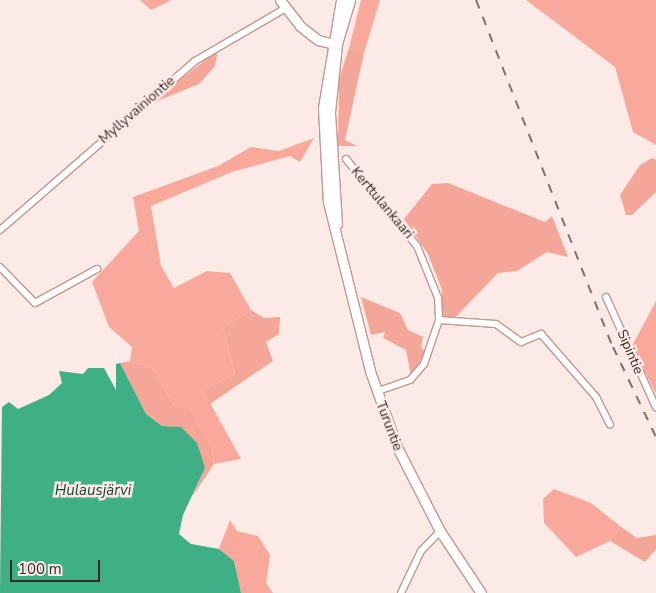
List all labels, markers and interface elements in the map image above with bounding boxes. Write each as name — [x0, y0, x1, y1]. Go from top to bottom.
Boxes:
street label: Myllyvainiontie — [96, 72, 178, 148]
street label: Kerttulankaari — [347, 164, 417, 242]
street label: Sipintie — [613, 327, 647, 377]
street label: Turuntie — [372, 399, 406, 453]
water label: Hulausjärvi — [55, 482, 131, 500]
scale bar — [12, 550, 102, 582]
text: 100 m — [18, 559, 62, 579]

